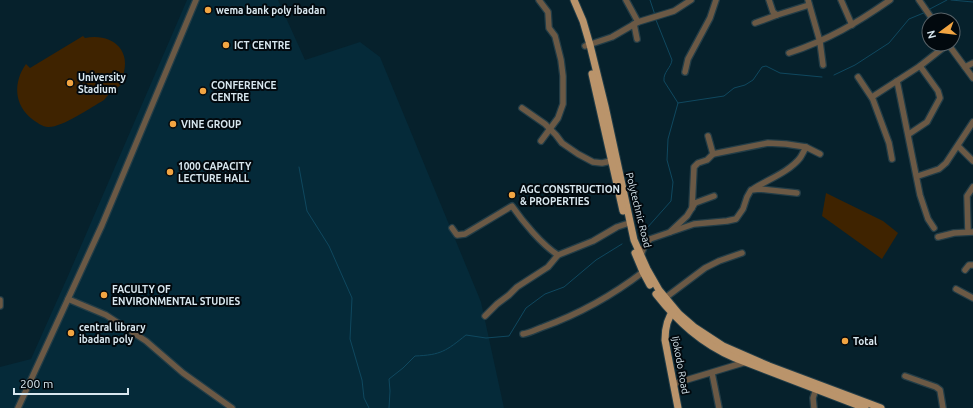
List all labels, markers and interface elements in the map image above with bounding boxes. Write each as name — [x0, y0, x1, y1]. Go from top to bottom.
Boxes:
marker: wema bank poly ibadan — [203, 5, 213, 15]
place label: wema bank poly ibadan — [216, 5, 325, 16]
north arrow — [921, 12, 961, 52]
text: N — [924, 29, 938, 40]
marker: ICT CENTRE — [221, 40, 231, 50]
place label: ICT CENTRE — [234, 40, 290, 51]
place label: University Stadium — [78, 72, 127, 95]
marker: University Stadium — [65, 78, 75, 88]
place label: CONFERENCE CENTRE — [211, 80, 276, 103]
marker: CONFERENCE CENTRE — [198, 86, 208, 96]
marker: VINE GROUP — [168, 119, 178, 129]
place label: VINE GROUP — [181, 119, 241, 130]
place label: 1000 CAPACITY LECTURE HALL — [178, 161, 252, 184]
marker: 1000 CAPACITY LECTURE HALL — [165, 167, 175, 177]
street label: Polytechnic Road — [624, 171, 653, 249]
place label: AGC CONSTRUCTION & PROPERTIES — [520, 184, 620, 207]
marker: AGC CONSTRUCTION & PROPERTIES — [507, 190, 517, 200]
place label: FACULTY OF ENVIRONMENTAL STUDIES — [112, 284, 240, 307]
marker: FACULTY OF ENVIRONMENTAL STUDIES — [99, 290, 109, 300]
place label: central library ibadan poly — [79, 322, 146, 345]
marker: central library ibadan poly — [66, 328, 76, 338]
street label: Ijokodo Road — [670, 335, 691, 395]
marker: Total — [840, 336, 850, 346]
place label: Total — [853, 336, 877, 347]
scale bar — [14, 370, 128, 396]
text: 200 m — [20, 377, 53, 390]

